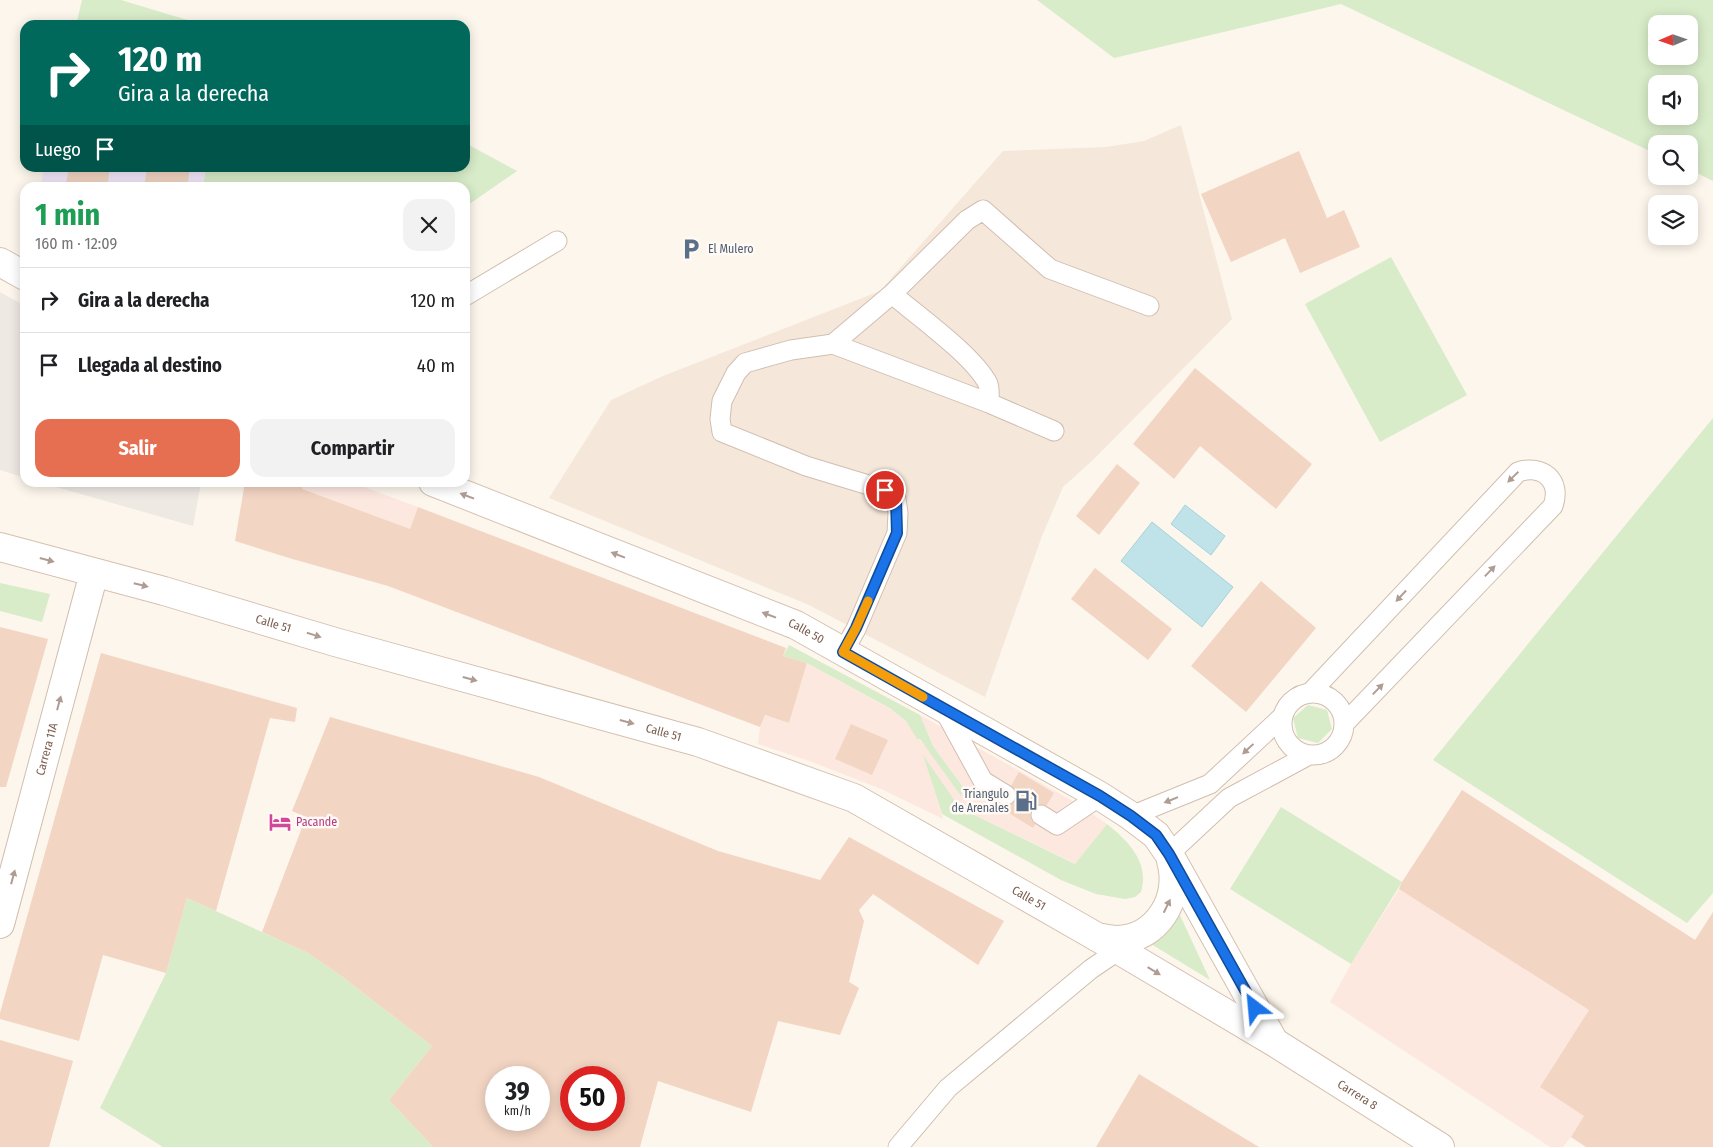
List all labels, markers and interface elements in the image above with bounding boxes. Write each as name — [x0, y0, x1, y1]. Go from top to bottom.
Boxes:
north arrow — [1648, 15, 1698, 65]
map controls — [1648, 15, 1698, 245]
text: 120 m — [118, 38, 202, 80]
icon: right — [35, 40, 100, 105]
button: sound — [1648, 75, 1698, 125]
text: Gira a la derecha — [118, 80, 269, 107]
icon: arrive — [91, 135, 119, 163]
button: search — [1648, 135, 1698, 185]
text: Luego — [35, 138, 81, 161]
button: layers — [1648, 195, 1698, 245]
text: 1 min — [35, 197, 100, 233]
button: close — [403, 199, 455, 251]
text: 160 m · 12:09 — [35, 234, 117, 253]
parking icon: El Mulero — [678, 236, 704, 262]
place label: El Mulero — [708, 242, 754, 256]
icon: right — [35, 286, 63, 314]
text: Gira a la derecha — [78, 289, 210, 312]
text: 120 m — [410, 289, 455, 312]
icon: arrive — [35, 351, 63, 379]
text: Llegada al destino — [78, 354, 222, 377]
text: 40 m — [417, 354, 455, 377]
button: Salir — [35, 419, 240, 477]
button: Compartir — [250, 419, 455, 477]
pin — [864, 469, 906, 511]
one-way arrow — [1507, 471, 1519, 483]
icon: arrive — [871, 476, 899, 504]
one-way arrow — [459, 492, 474, 500]
one-way arrow — [611, 551, 625, 559]
one-way arrow — [39, 556, 54, 564]
one-way arrow — [1484, 566, 1496, 578]
one-way arrow — [133, 581, 148, 589]
one-way arrow — [1396, 589, 1407, 602]
one-way arrow — [761, 611, 776, 619]
street label: Calle 51 — [254, 612, 293, 636]
street label: Calle 50 — [787, 616, 827, 646]
one-way arrow — [306, 632, 321, 640]
one-way arrow — [463, 675, 478, 683]
one-way arrow — [1372, 683, 1384, 695]
one-way arrow — [55, 696, 63, 711]
one-way arrow — [619, 719, 634, 727]
street label: Carrera 11A — [33, 721, 61, 777]
street label: Calle 51 — [644, 721, 683, 744]
one-way arrow — [1242, 743, 1254, 755]
place label: Triangulo de Arenales — [951, 787, 1009, 815]
fuel station icon: Triangulo de Arenales — [1013, 788, 1039, 814]
one-way arrow — [1163, 796, 1178, 804]
hotel icon: Pacande — [267, 809, 293, 835]
place label: Pacande — [296, 815, 337, 829]
one-way arrow — [9, 870, 17, 885]
street label: Calle 51 — [1010, 883, 1048, 913]
one-way arrow — [1163, 899, 1171, 913]
one-way arrow — [1147, 966, 1160, 975]
position arrow — [1228, 981, 1280, 1033]
speed limit sign: 50 — [560, 1066, 625, 1131]
text: 39 — [505, 1077, 530, 1107]
street label: Carrera 8 — [1335, 1077, 1380, 1113]
text: km/h — [504, 1104, 531, 1118]

